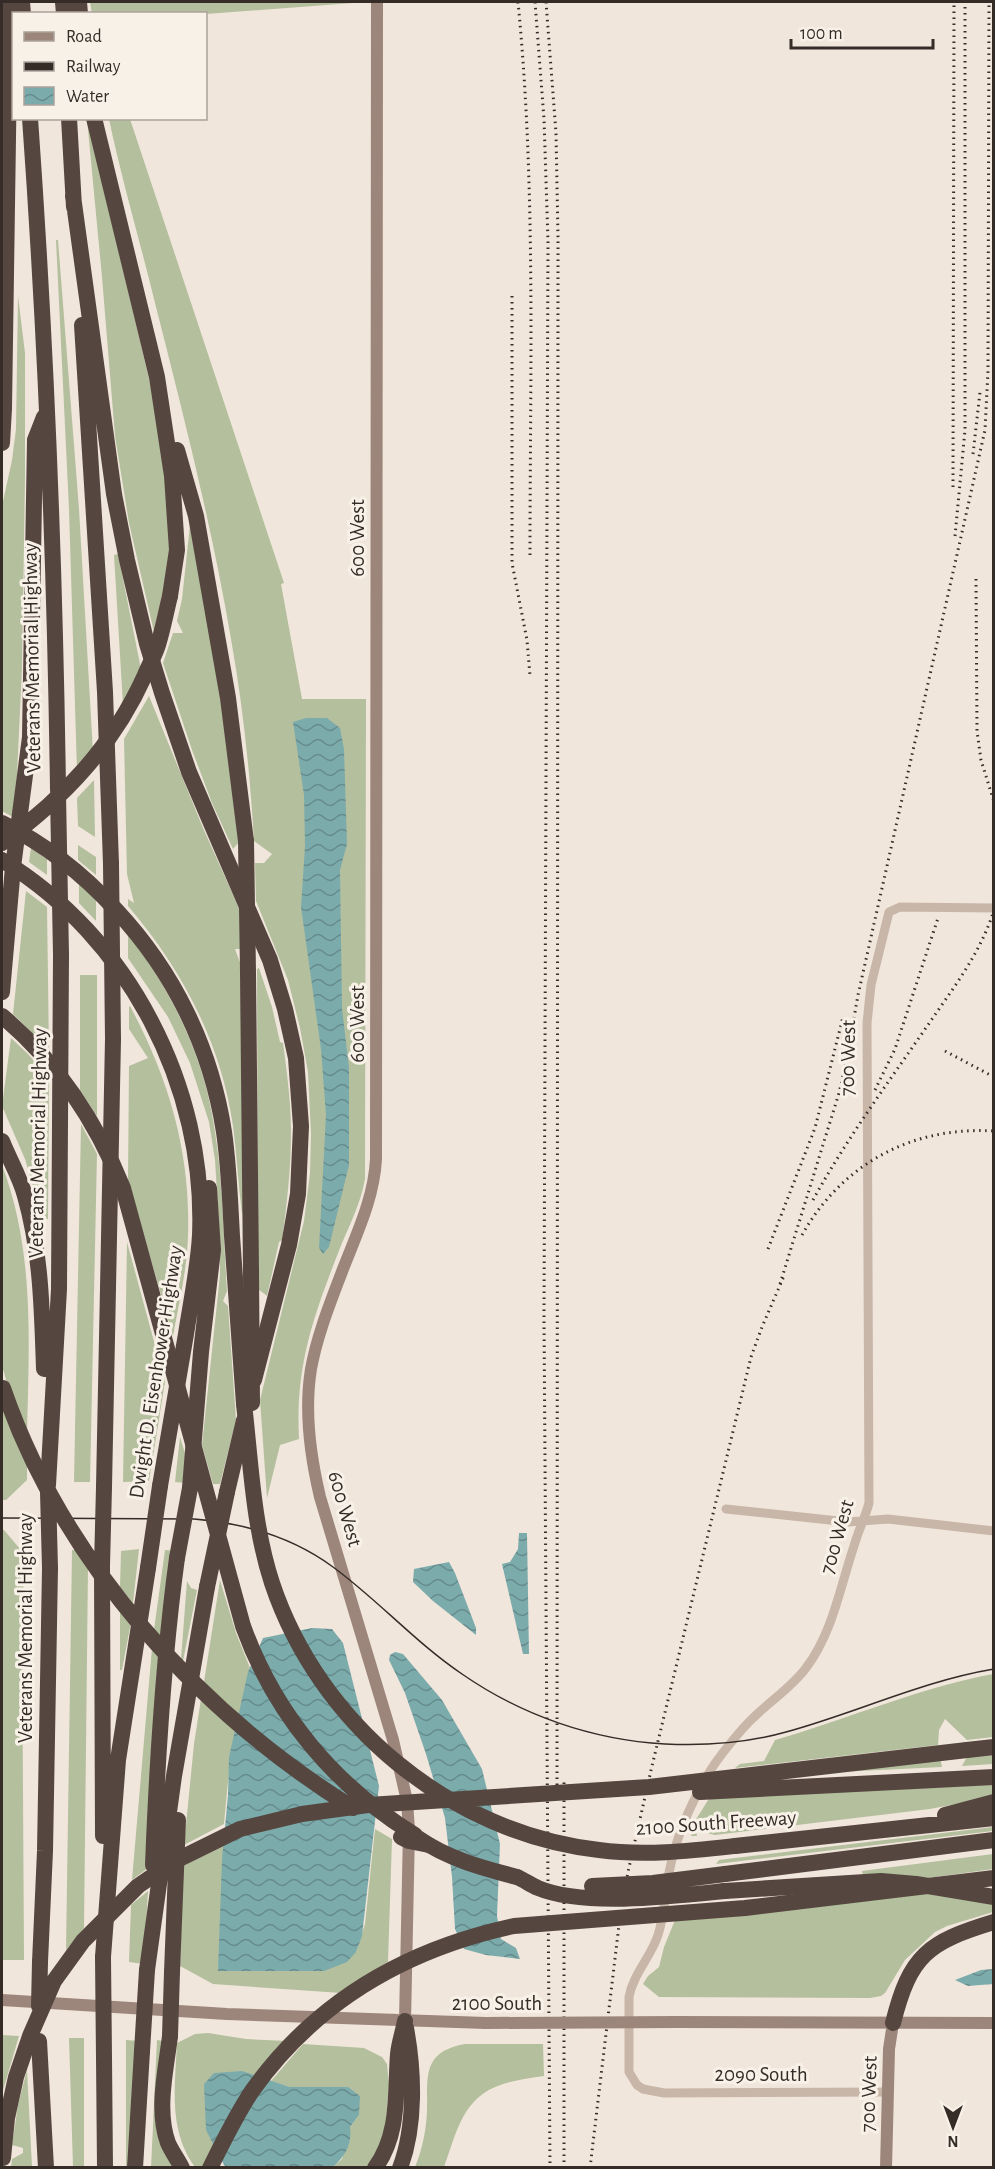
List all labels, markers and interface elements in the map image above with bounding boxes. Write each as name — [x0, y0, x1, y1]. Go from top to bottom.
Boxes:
legend — [12, 12, 207, 120]
scale bar — [791, 12, 934, 50]
text: 100 m — [800, 25, 843, 43]
text: Road — [66, 28, 102, 46]
text: Railway — [66, 58, 121, 76]
text: Water — [66, 88, 109, 106]
street label: 600 West — [347, 499, 368, 577]
street label: Veterans Memorial Highway — [19, 543, 45, 773]
street label: 600 West — [347, 985, 368, 1063]
street label: 700 West — [837, 1019, 859, 1096]
street label: Veterans Memorial Highway — [25, 1028, 51, 1258]
street label: Dwight D. Eisenhower Highway — [126, 1244, 186, 1500]
street label: 600 West — [324, 1469, 366, 1549]
street label: 700 West — [816, 1497, 858, 1577]
street label: Veterans Memorial Highway — [15, 1513, 36, 1743]
street label: 2100 South Freeway — [635, 1807, 797, 1839]
street label: 2100 South — [452, 1993, 542, 2014]
street label: 700 West — [857, 2055, 881, 2133]
street label: 2090 South — [714, 2064, 808, 2085]
north arrow — [923, 2097, 983, 2157]
text: N — [947, 2133, 959, 2149]

